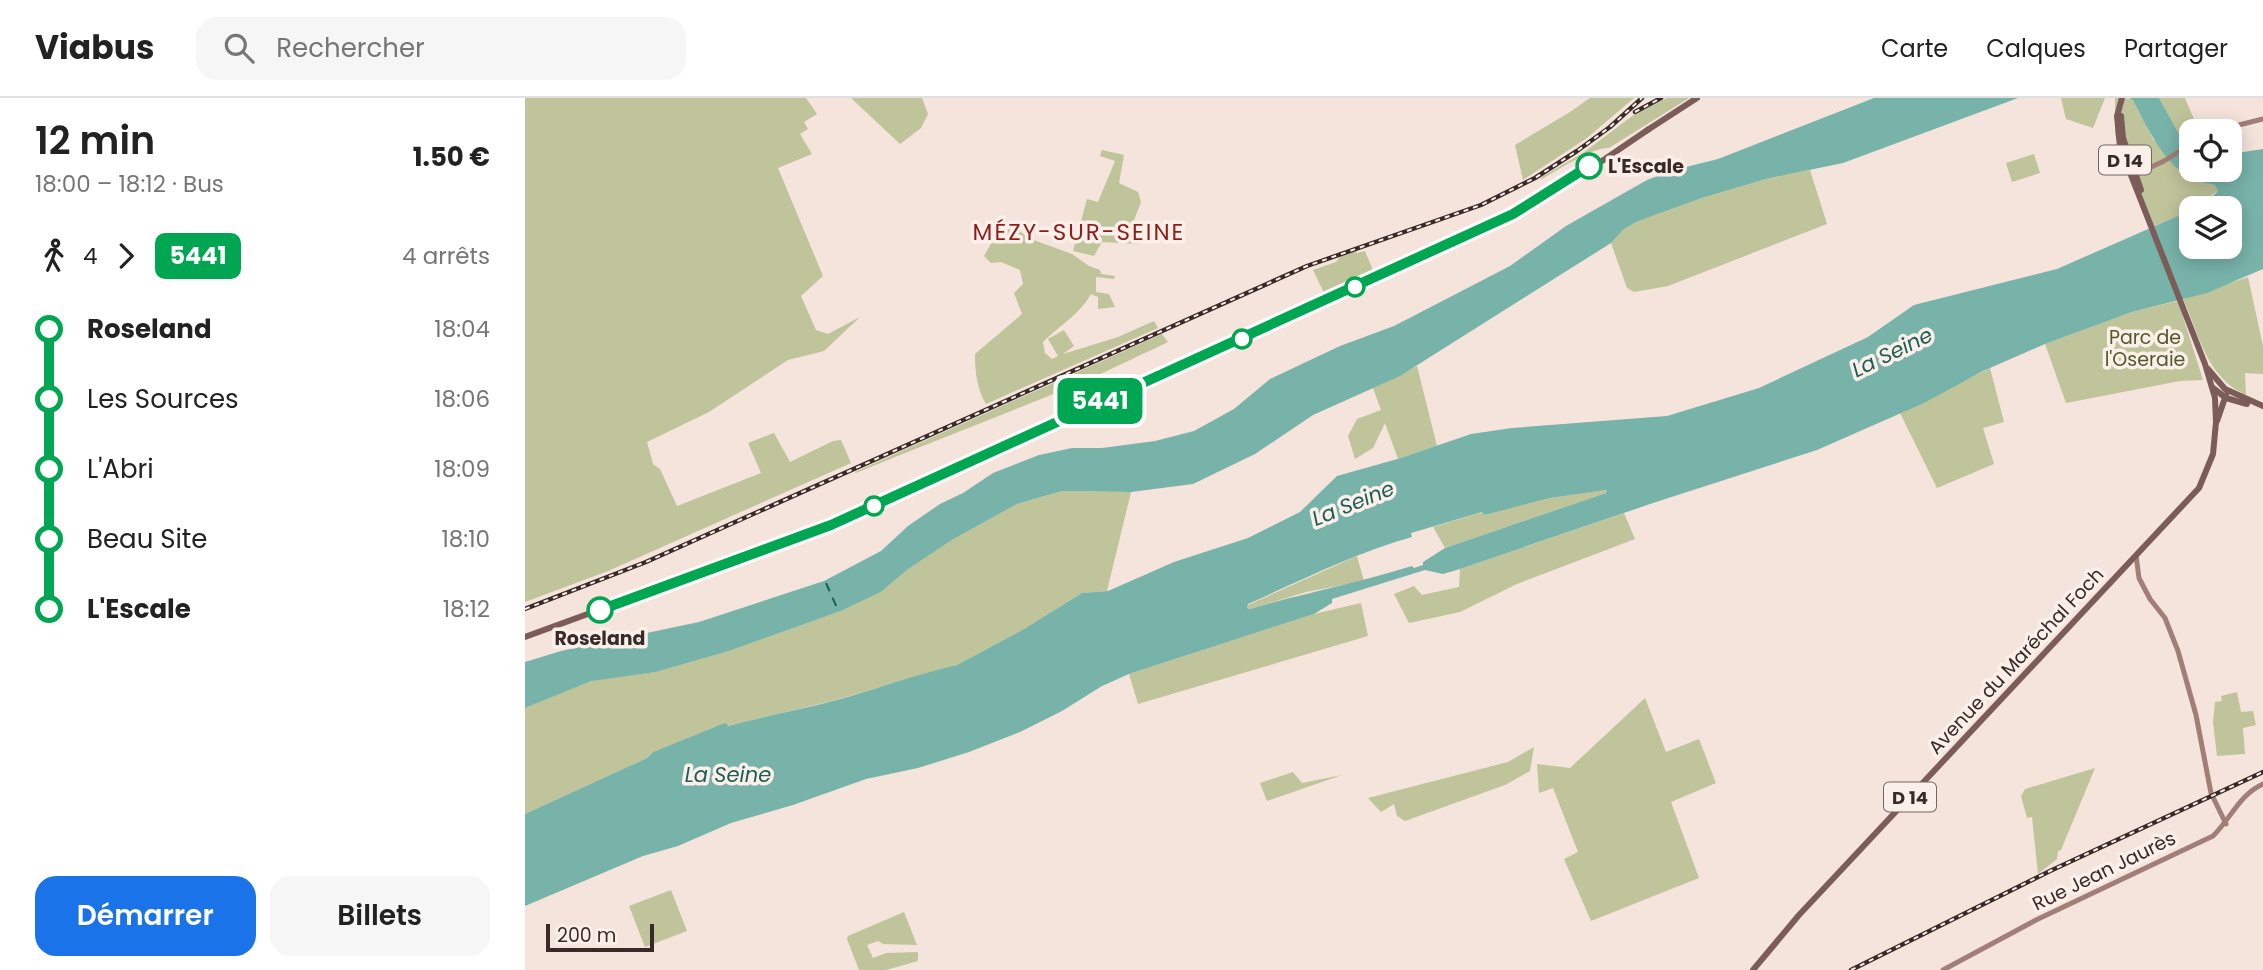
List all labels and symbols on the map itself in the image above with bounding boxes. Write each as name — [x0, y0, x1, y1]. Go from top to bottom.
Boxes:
road number: D 14 — [2099, 146, 2151, 174]
marker: L'Escale — [1576, 153, 1602, 179]
place label: L'Escale — [1608, 153, 1684, 180]
district label: MÉZY-SUR-SEINE — [973, 216, 1185, 248]
unlabelled marker — [1345, 277, 1365, 297]
water label: La Seine — [1847, 320, 1937, 384]
park label: Parc de l'Oseraie — [2105, 324, 2185, 373]
unlabelled marker — [1232, 329, 1252, 349]
line badge: 5441 — [1051, 378, 1149, 424]
water label: La Seine — [1308, 473, 1398, 533]
unlabelled marker — [864, 496, 884, 516]
street label: Avenue du Maréchal Foch — [1922, 562, 2110, 760]
marker: Roseland — [587, 597, 613, 623]
place label: Roseland — [554, 625, 646, 652]
water label: La Seine — [685, 760, 771, 789]
road number: D 14 — [1884, 782, 1936, 812]
street label: Rue Jean Jaurès — [2028, 825, 2180, 917]
scale bar — [546, 921, 655, 953]

